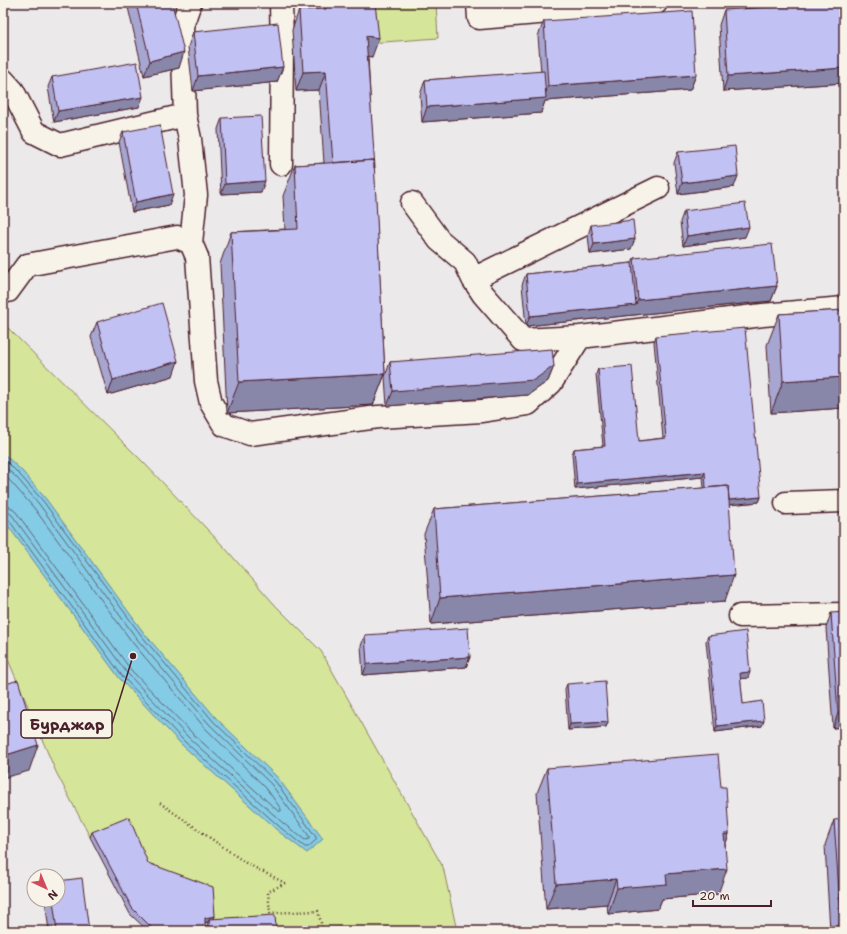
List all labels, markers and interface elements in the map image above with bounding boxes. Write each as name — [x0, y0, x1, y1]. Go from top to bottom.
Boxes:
callout: Бурджар — [21, 710, 112, 738]
text: Бурджар — [30, 714, 105, 735]
north arrow — [26, 868, 66, 908]
scale bar — [693, 882, 771, 908]
text: N — [44, 886, 61, 903]
text: 20 m — [699, 888, 730, 904]

